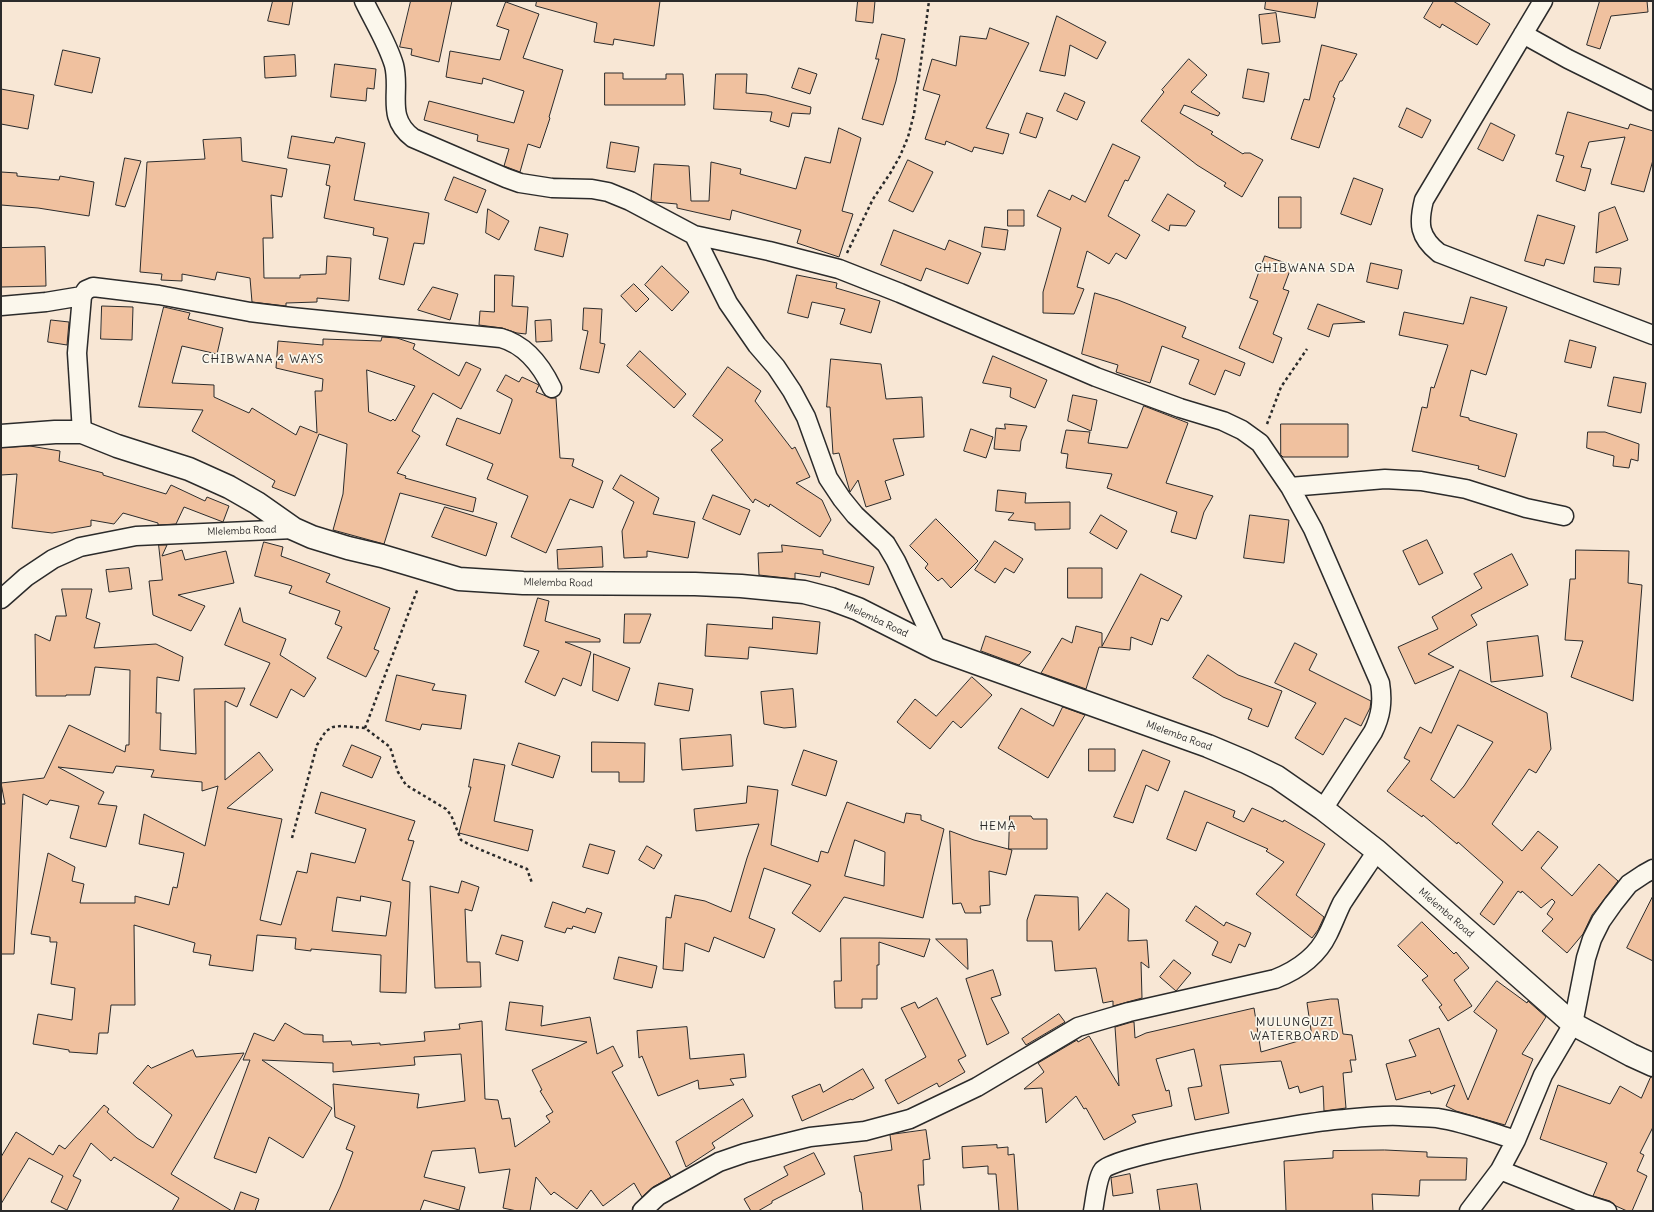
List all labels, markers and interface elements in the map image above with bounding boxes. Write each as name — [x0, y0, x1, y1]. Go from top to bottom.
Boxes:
district label: CHIBWANA SDA — [1254, 262, 1356, 276]
district label: CHIBWANA 4 WAYS — [202, 353, 324, 367]
street label: Mlelemba Road — [207, 524, 277, 538]
street label: Mlelemba Road — [523, 576, 593, 590]
street label: Mlelemba Road — [842, 600, 910, 640]
street label: Mlelemba Road — [1144, 719, 1214, 753]
district label: HEMA — [979, 820, 1017, 834]
street label: Mlelemba Road — [1416, 886, 1476, 940]
district label: MULUNGUZI WATERBOARD — [1250, 1016, 1340, 1044]

